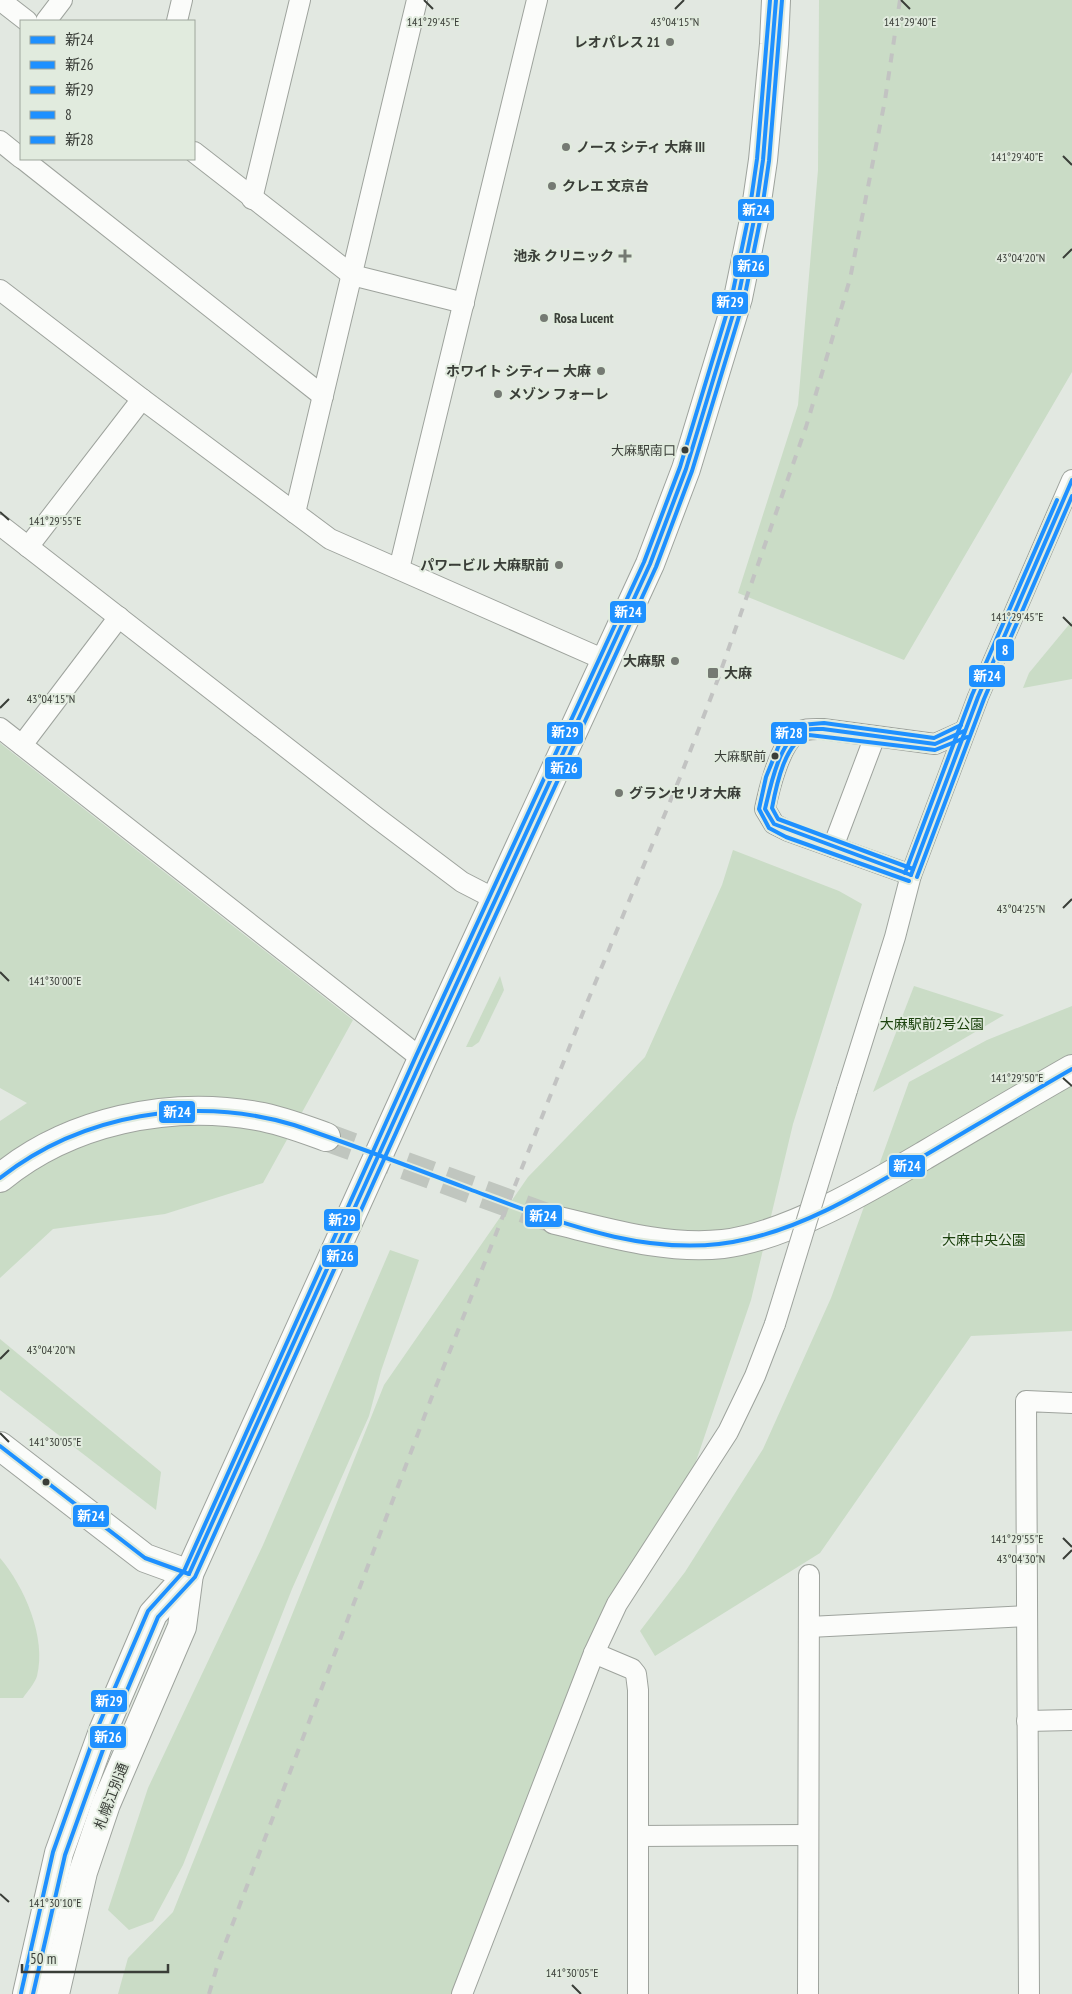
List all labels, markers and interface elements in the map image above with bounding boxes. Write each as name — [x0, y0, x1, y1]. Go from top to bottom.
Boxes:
text: 141°29'45"E — [407, 14, 459, 29]
text: 43°04'15"N — [651, 14, 699, 29]
text: 141°29'40"E — [884, 14, 936, 29]
legend — [20, 20, 195, 160]
text: 新24 — [65, 30, 94, 49]
place label: レオパレス 21 — [574, 33, 660, 51]
marker: レオパレス 21 — [664, 36, 676, 48]
text: 新26 — [65, 55, 94, 74]
text: 新29 — [65, 80, 94, 99]
text: 8 — [65, 105, 72, 124]
text: 新28 — [65, 130, 94, 149]
place label: ノース シティ 大麻 III — [576, 138, 705, 156]
marker: ノース シティ 大麻 III — [560, 141, 572, 153]
text: 141°29'40"E — [991, 149, 1043, 164]
place label: クレエ 文京台 — [562, 177, 649, 195]
marker: クレエ 文京台 — [546, 180, 558, 192]
line badge: 新24 — [737, 198, 775, 222]
text: 新24 — [742, 201, 770, 219]
place label: 池永 クリニック — [513, 247, 614, 265]
marker: 池永 クリニック — [618, 249, 632, 263]
text: 43°04'20"N — [997, 250, 1045, 265]
line badge: 新26 — [732, 254, 770, 278]
text: 新26 — [737, 257, 765, 275]
line badge: 新29 — [711, 291, 749, 315]
text: 新29 — [716, 293, 744, 311]
place label: Rosa Lucent — [554, 309, 614, 327]
marker: Rosa Lucent — [538, 312, 550, 324]
place label: ホワイト シティー 大麻 — [446, 362, 591, 380]
marker: ホワイト シティー 大麻 — [595, 365, 607, 377]
place label: メゾン フォーレ — [508, 385, 609, 403]
marker: メゾン フォーレ — [492, 388, 504, 400]
place label: 大麻駅南口 — [611, 442, 676, 459]
marker: 大麻駅南口 — [680, 445, 690, 455]
text: 141°29'55"E — [29, 513, 81, 528]
place label: パワービル 大麻駅前 — [420, 556, 549, 574]
marker: パワービル 大麻駅前 — [553, 559, 565, 571]
line badge: 新24 — [609, 600, 647, 624]
text: 新24 — [614, 603, 642, 621]
text: 141°29'45"E — [991, 609, 1043, 624]
line badge: 8 — [995, 638, 1015, 662]
text: 8 — [1002, 641, 1008, 659]
place label: 大麻駅 — [623, 652, 665, 670]
marker: 大麻駅 — [669, 655, 681, 667]
place label: 大麻 — [724, 664, 752, 682]
line badge: 新24 — [968, 664, 1006, 688]
marker: 大麻 — [706, 666, 720, 680]
text: 新24 — [973, 667, 1001, 685]
text: 43°04'15"N — [27, 691, 75, 706]
line badge: 新29 — [546, 721, 584, 745]
line badge: 新28 — [770, 721, 808, 745]
text: 新29 — [551, 723, 579, 741]
text: 新28 — [775, 724, 803, 742]
place label: 大麻駅前 — [714, 748, 766, 765]
marker: 大麻駅前 — [770, 751, 780, 761]
line badge: 新26 — [544, 756, 583, 780]
text: 新26 — [550, 759, 578, 777]
place label: グランセリオ大麻 — [629, 784, 741, 802]
marker: グランセリオ大麻 — [613, 787, 625, 799]
text: 43°04'25"N — [997, 901, 1045, 916]
text: 141°30'00"E — [29, 973, 81, 988]
park label: 大麻駅前2号公園 — [880, 1015, 984, 1033]
text: 141°29'50"E — [991, 1070, 1043, 1085]
line badge: 新24 — [158, 1100, 196, 1124]
text: 新24 — [163, 1103, 191, 1121]
line badge: 新24 — [888, 1154, 926, 1178]
text: 新24 — [893, 1157, 921, 1175]
line badge: 新24 — [524, 1204, 563, 1228]
text: 新24 — [529, 1207, 557, 1225]
line badge: 新29 — [323, 1208, 361, 1232]
text: 新29 — [328, 1211, 356, 1229]
park label: 大麻中央公園 — [942, 1231, 1026, 1249]
line badge: 新26 — [321, 1244, 359, 1268]
text: 新26 — [326, 1247, 354, 1265]
text: 43°04'20"N — [27, 1342, 75, 1357]
text: 141°30'05"E — [29, 1434, 81, 1449]
unlabelled marker — [41, 1477, 51, 1487]
line badge: 新24 — [72, 1504, 110, 1528]
text: 新24 — [77, 1507, 105, 1525]
text: 141°29'55"E — [991, 1531, 1043, 1546]
text: 43°04'30"N — [997, 1551, 1045, 1566]
line badge: 新29 — [90, 1689, 128, 1713]
text: 新29 — [95, 1692, 123, 1710]
line badge: 新26 — [89, 1725, 127, 1749]
text: 新26 — [94, 1728, 122, 1746]
street label: 札幌江別通 — [90, 1760, 132, 1832]
text: 141°30'10"E — [29, 1895, 81, 1910]
scale bar — [22, 1942, 169, 1974]
text: 50 m — [30, 1949, 56, 1968]
text: 141°30'05"E — [546, 1965, 598, 1980]

